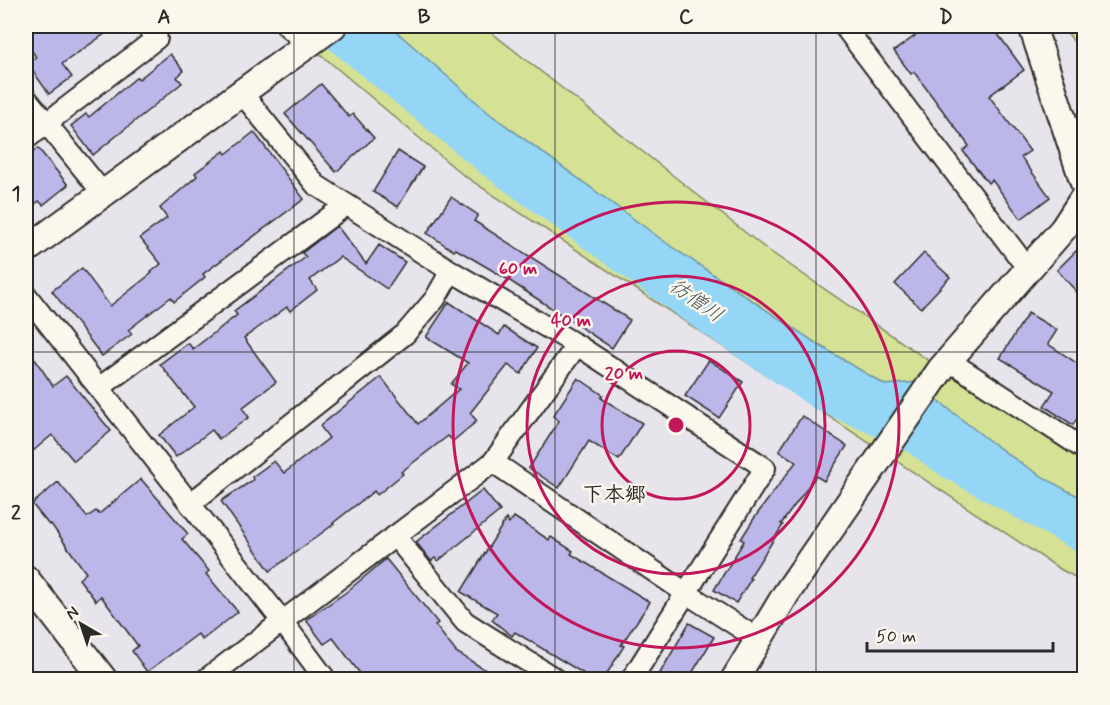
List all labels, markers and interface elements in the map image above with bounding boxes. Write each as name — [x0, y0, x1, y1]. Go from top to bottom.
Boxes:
text: A — [157, 4, 171, 31]
text: B — [418, 4, 431, 31]
text: C — [679, 4, 694, 31]
text: D — [939, 4, 953, 31]
text: 1 — [12, 181, 20, 208]
text: 60 m — [499, 257, 537, 281]
water label: 彷僧川 — [664, 273, 728, 329]
text: 40 m — [551, 309, 591, 333]
text: 20 m — [605, 362, 643, 386]
centre of rings — [666, 415, 686, 435]
district label: 下本郷 — [583, 481, 646, 509]
text: 2 — [11, 500, 21, 527]
north arrow — [51, 594, 111, 654]
text: N — [62, 602, 83, 625]
scale bar — [867, 615, 1053, 653]
text: 50 m — [876, 625, 916, 649]

